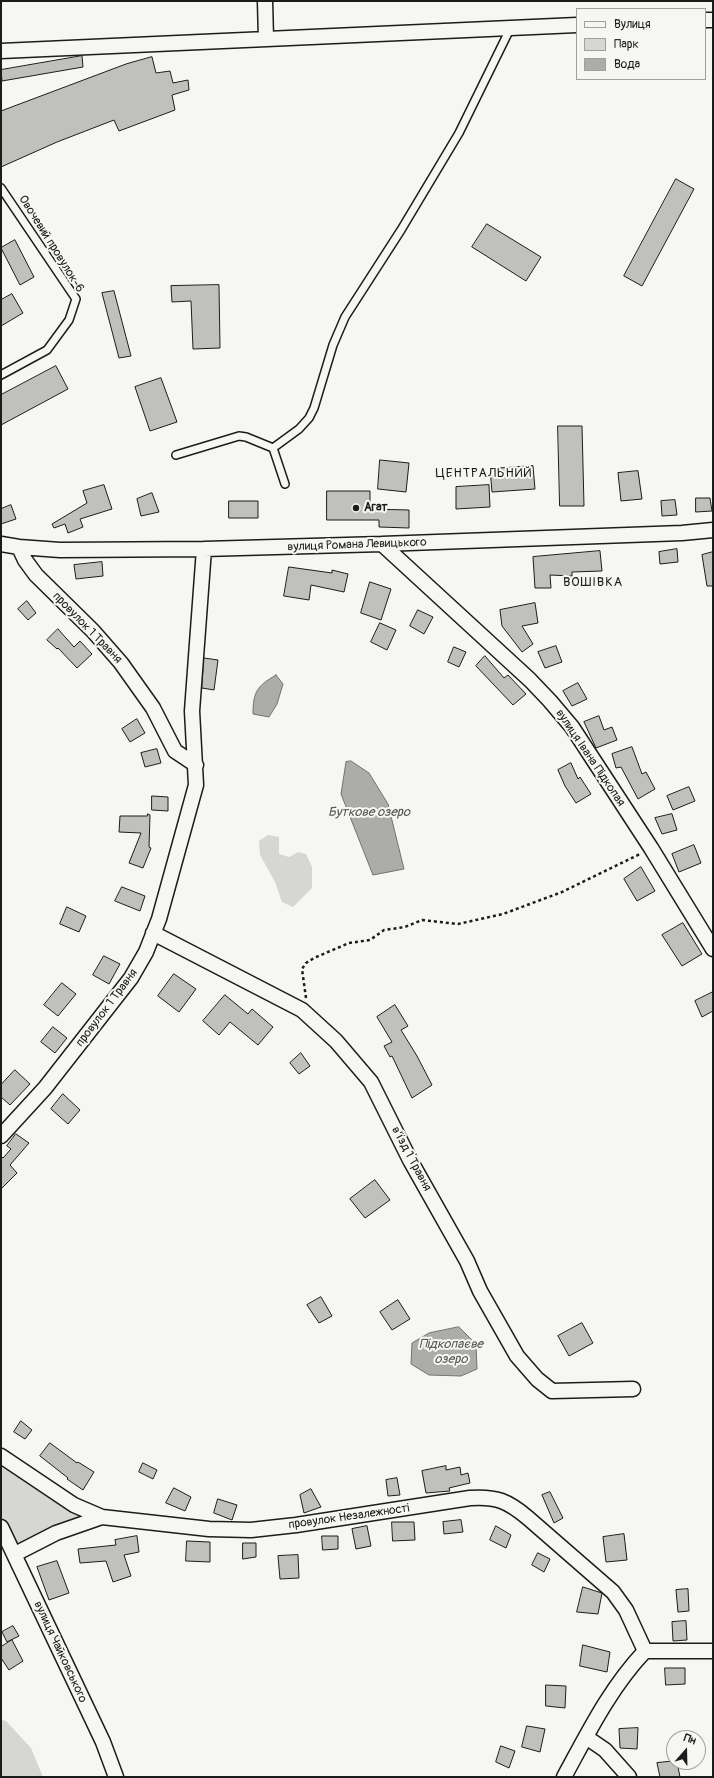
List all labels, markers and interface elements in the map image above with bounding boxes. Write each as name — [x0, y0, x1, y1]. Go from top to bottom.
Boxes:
legend — [576, 8, 706, 80]
text: Вулиця — [614, 17, 651, 32]
text: Парк — [614, 37, 639, 52]
text: Вода — [614, 57, 640, 72]
street label: Овочевий провулок-6 — [15, 193, 87, 295]
district label: ЦЕНТРАЛЬНИЙ — [436, 466, 532, 482]
place label: Агат — [364, 501, 387, 515]
marker: Агат — [351, 503, 361, 513]
street label: вулиця Романа Левицького — [287, 535, 427, 555]
district label: ВОШІВКА — [563, 575, 623, 591]
street label: провулок 1 Травня — [49, 589, 125, 667]
street label: вулиця Івана Підкопая — [552, 707, 628, 809]
water label: Буткове озеро — [328, 805, 410, 821]
street label: провулок 1 Травня — [73, 966, 141, 1050]
street label: в’їзд 1 Травня — [388, 1124, 434, 1194]
water label: Підкопаєве озеро — [419, 1337, 483, 1368]
street label: провулок Незалежності — [288, 1501, 410, 1533]
street label: вулиця Чайковського — [30, 1599, 90, 1705]
north arrow — [666, 1730, 706, 1770]
text: Пн — [682, 1731, 698, 1747]

